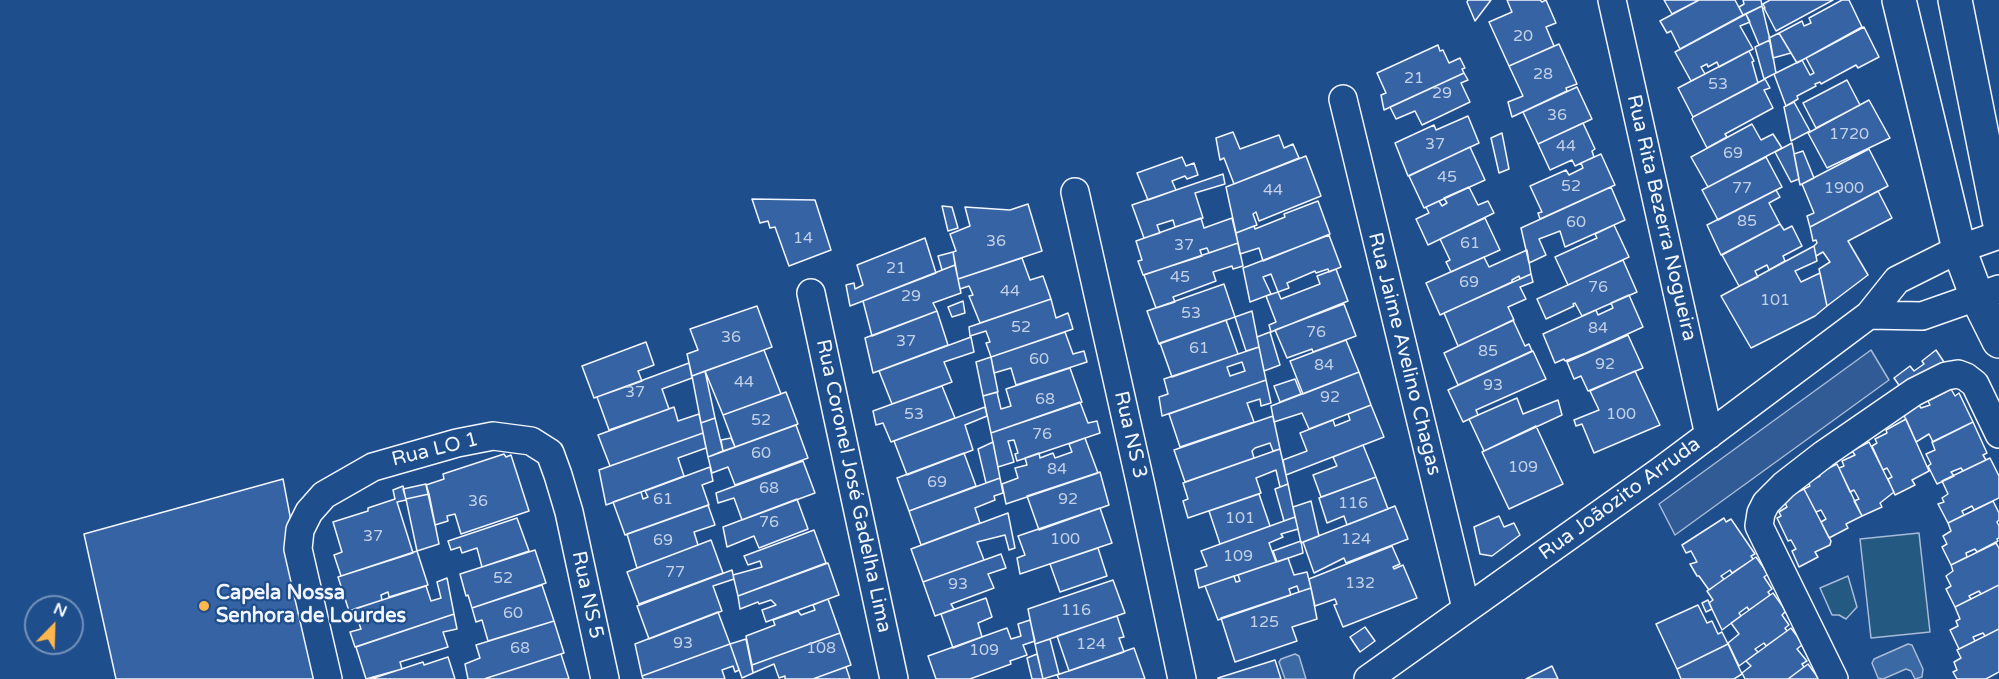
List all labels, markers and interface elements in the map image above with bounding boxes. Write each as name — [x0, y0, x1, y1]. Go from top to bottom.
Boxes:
house number: 20 — [1513, 27, 1533, 47]
house number: 28 — [1533, 65, 1553, 85]
house number: 21 — [1404, 69, 1424, 89]
house number: 53 — [1708, 75, 1728, 95]
house number: 29 — [1432, 84, 1452, 104]
street label: Rua Rita Bezerra Nogueira — [1621, 92, 1701, 344]
house number: 36 — [1547, 106, 1567, 126]
house number: 1720 — [1829, 125, 1869, 145]
house number: 37 — [1425, 135, 1445, 155]
house number: 44 — [1556, 137, 1576, 157]
house number: 69 — [1723, 144, 1743, 164]
house number: 45 — [1437, 168, 1457, 188]
house number: 52 — [1561, 177, 1581, 197]
house number: 77 — [1732, 179, 1752, 199]
house number: 1900 — [1824, 179, 1864, 199]
house number: 44 — [1263, 181, 1283, 201]
house number: 85 — [1737, 212, 1757, 232]
house number: 60 — [1566, 213, 1586, 233]
house number: 14 — [793, 229, 813, 249]
street label: Rua Jaime Avelino Chagas — [1362, 230, 1446, 478]
house number: 36 — [986, 232, 1006, 252]
house number: 61 — [1460, 234, 1480, 254]
house number: 37 — [1174, 236, 1194, 256]
house number: 21 — [886, 259, 906, 279]
house number: 45 — [1170, 268, 1190, 288]
house number: 69 — [1459, 273, 1479, 293]
house number: 76 — [1588, 278, 1608, 298]
house number: 44 — [1000, 282, 1020, 302]
house number: 29 — [901, 287, 921, 307]
house number: 101 — [1760, 291, 1790, 311]
house number: 53 — [1181, 304, 1201, 324]
house number: 52 — [1011, 318, 1031, 338]
house number: 84 — [1588, 319, 1608, 339]
house number: 76 — [1306, 323, 1326, 343]
house number: 36 — [721, 328, 741, 348]
house number: 37 — [896, 332, 916, 352]
street label: Rua Coronel José Gadelha Lima — [810, 337, 896, 635]
house number: 61 — [1189, 339, 1209, 359]
house number: 85 — [1478, 342, 1498, 362]
house number: 60 — [1029, 350, 1049, 370]
house number: 92 — [1595, 355, 1615, 375]
house number: 84 — [1314, 356, 1334, 376]
house number: 44 — [734, 373, 754, 393]
house number: 93 — [1483, 376, 1503, 396]
house number: 37 — [625, 383, 645, 403]
house number: 92 — [1320, 388, 1340, 408]
street label: Rua NS 3 — [1108, 389, 1152, 481]
house number: 68 — [1035, 390, 1055, 410]
house number: 53 — [904, 405, 924, 425]
house number: 100 — [1606, 405, 1636, 425]
house number: 52 — [751, 411, 771, 431]
house number: 76 — [1032, 425, 1052, 445]
street label: Rua LO 1 — [389, 428, 481, 472]
street label: Rua Joãozito Arruda — [1535, 432, 1705, 566]
house number: 60 — [751, 444, 771, 464]
house number: 109 — [1508, 458, 1538, 478]
house number: 84 — [1047, 460, 1067, 480]
house number: 69 — [927, 473, 947, 493]
house number: 68 — [759, 479, 779, 499]
house number: 61 — [653, 490, 673, 510]
house number: 92 — [1058, 490, 1078, 510]
house number: 36 — [468, 492, 488, 512]
house number: 116 — [1338, 494, 1368, 514]
house number: 101 — [1225, 509, 1255, 529]
house number: 76 — [759, 513, 779, 533]
house number: 37 — [363, 527, 383, 547]
house number: 100 — [1050, 530, 1080, 550]
house number: 124 — [1341, 530, 1371, 550]
house number: 69 — [653, 531, 673, 551]
house number: 109 — [1223, 547, 1253, 567]
street label: Rua NS 5 — [566, 549, 608, 641]
house number: 77 — [665, 563, 685, 583]
house number: 52 — [493, 569, 513, 589]
house number: 132 — [1345, 574, 1375, 594]
house number: 93 — [948, 575, 968, 595]
place label: Capela Nossa Senhora de Lourdes — [216, 582, 406, 629]
north arrow — [24, 595, 84, 655]
text: N — [50, 599, 70, 622]
marker: Capela Nossa Senhora de Lourdes — [197, 599, 211, 613]
house number: 116 — [1061, 601, 1091, 621]
house number: 60 — [503, 604, 523, 624]
house number: 125 — [1249, 613, 1279, 633]
house number: 93 — [673, 634, 693, 654]
house number: 124 — [1076, 635, 1106, 655]
house number: 68 — [510, 639, 530, 659]
house number: 108 — [806, 639, 836, 659]
house number: 109 — [969, 641, 999, 661]

